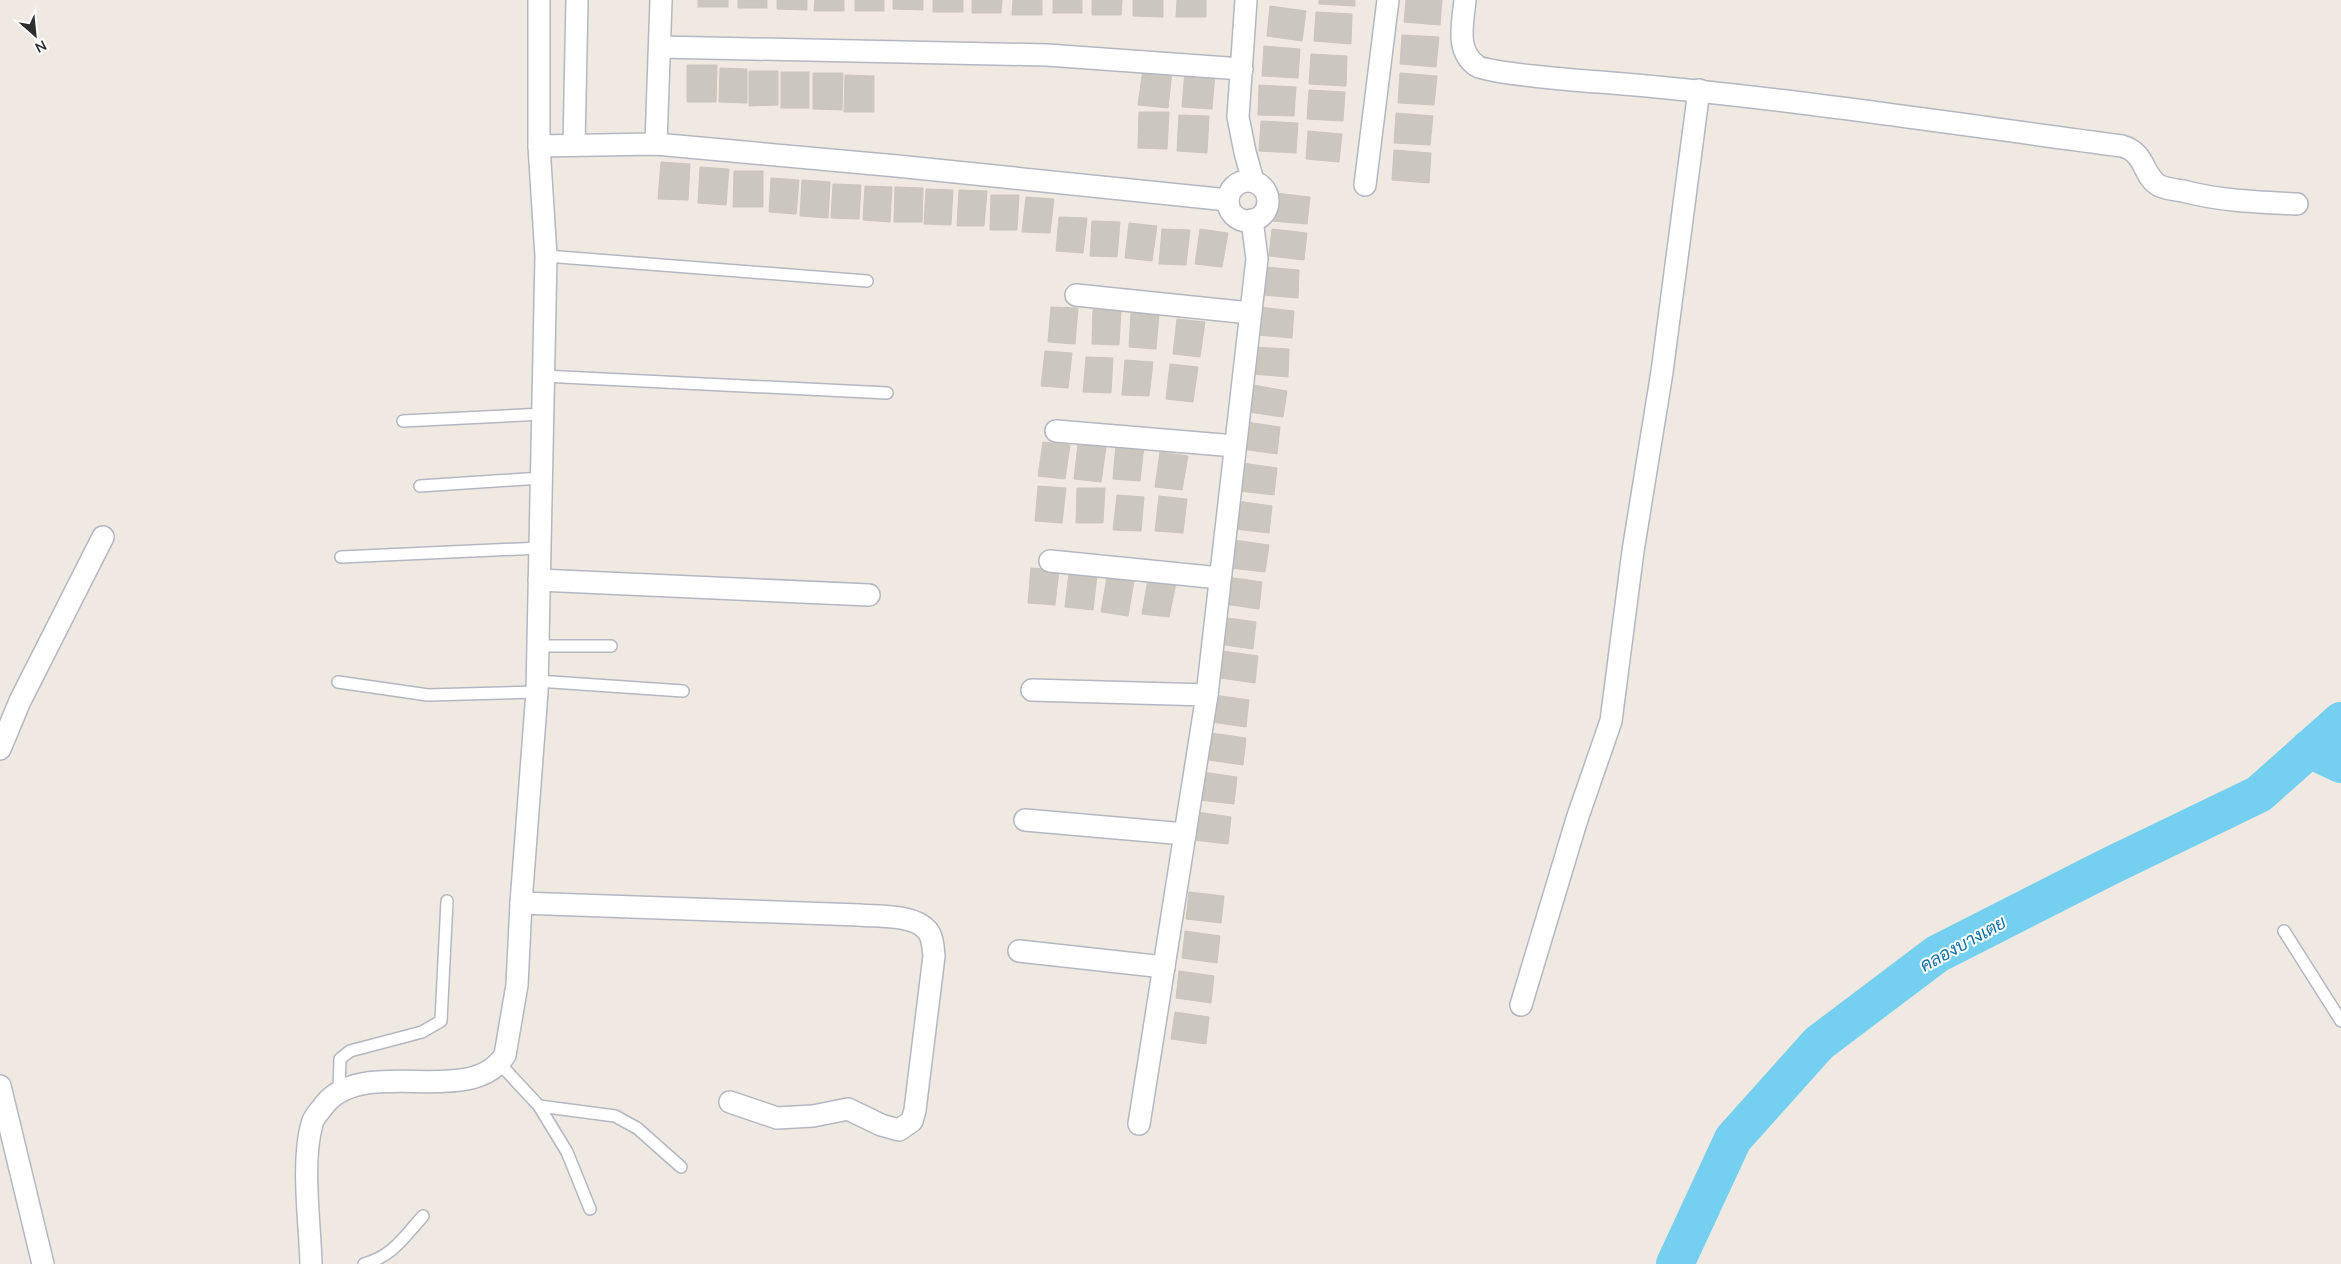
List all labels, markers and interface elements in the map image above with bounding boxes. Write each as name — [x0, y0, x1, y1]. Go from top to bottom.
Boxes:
north arrow — [10, 10, 60, 60]
text: N — [32, 35, 50, 57]
water label: คลองบางเตย — [1915, 910, 2011, 978]

